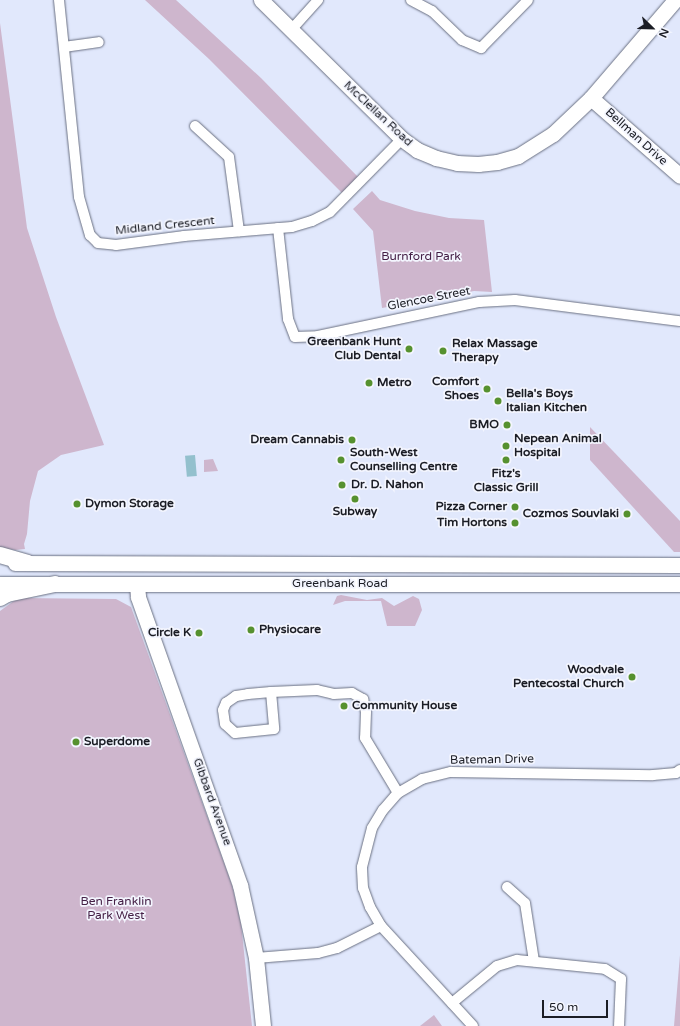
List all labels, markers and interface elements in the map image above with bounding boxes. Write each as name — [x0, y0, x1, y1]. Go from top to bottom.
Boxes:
north arrow — [632, 8, 672, 48]
text: N — [656, 26, 671, 39]
street label: McClellan Road — [341, 78, 415, 150]
street label: Bellman Drive — [602, 105, 670, 169]
street label: Midland Crescent — [115, 214, 215, 238]
park label: Burnford Park — [381, 250, 461, 264]
street label: Glencoe Street — [386, 284, 472, 314]
place label: Greenbank Hunt Club Dental — [307, 335, 401, 363]
place label: Relax Massage Therapy — [452, 337, 538, 365]
marker: Greenbank Hunt Club Dental — [404, 344, 414, 354]
marker: Relax Massage Therapy — [437, 345, 449, 357]
place label: Comfort Shoes — [432, 375, 479, 403]
place label: Metro — [377, 376, 412, 390]
marker: Metro — [364, 378, 374, 388]
marker: Comfort Shoes — [482, 384, 492, 394]
place label: Bella's Boys Italian Kitchen — [506, 387, 587, 415]
marker: Bella's Boys Italian Kitchen — [493, 396, 503, 406]
place label: BMO — [469, 418, 499, 432]
marker: BMO — [502, 420, 512, 430]
place label: Nepean Animal Hospital — [514, 432, 602, 460]
place label: Dream Cannabis — [250, 433, 344, 447]
marker: Dream Cannabis — [347, 435, 357, 445]
marker: Nepean Animal Hospital — [501, 441, 511, 451]
place label: South-West Counselling Centre — [350, 446, 457, 474]
marker: South-West Counselling Centre — [335, 454, 347, 466]
marker: Fitz's Classic Grill — [501, 455, 511, 465]
place label: Fitz's Classic Grill — [474, 467, 538, 495]
place label: Dr. D. Nahon — [351, 478, 424, 492]
marker: Dr. D. Nahon — [336, 479, 348, 491]
marker: Subway — [350, 494, 360, 504]
place label: Dymon Storage — [85, 497, 174, 511]
marker: Dymon Storage — [72, 499, 82, 509]
place label: Pizza Corner — [435, 500, 507, 514]
marker: Pizza Corner — [510, 502, 520, 512]
place label: Subway — [333, 505, 377, 519]
place label: Cozmos Souvlaki — [523, 507, 619, 521]
marker: Cozmos Souvlaki — [622, 509, 632, 519]
place label: Tim Hortons — [437, 516, 507, 530]
marker: Tim Hortons — [510, 518, 520, 528]
street label: Greenbank Road — [292, 577, 388, 591]
place label: Physiocare — [259, 623, 321, 637]
marker: Physiocare — [246, 625, 256, 635]
place label: Circle K — [148, 626, 191, 640]
marker: Circle K — [194, 628, 204, 638]
place label: Woodvale Pentecostal Church — [513, 663, 624, 691]
marker: Woodvale Pentecostal Church — [627, 672, 637, 682]
place label: Community House — [352, 699, 457, 713]
marker: Community House — [339, 701, 349, 711]
place label: Superdome — [84, 735, 150, 749]
marker: Superdome — [71, 737, 81, 747]
street label: Bateman Drive — [450, 752, 534, 768]
street label: Gibbard Avenue — [189, 756, 235, 848]
park label: Ben Franklin Park West — [81, 895, 151, 923]
scale bar — [544, 992, 610, 1018]
text: 50 m — [549, 1000, 578, 1014]

